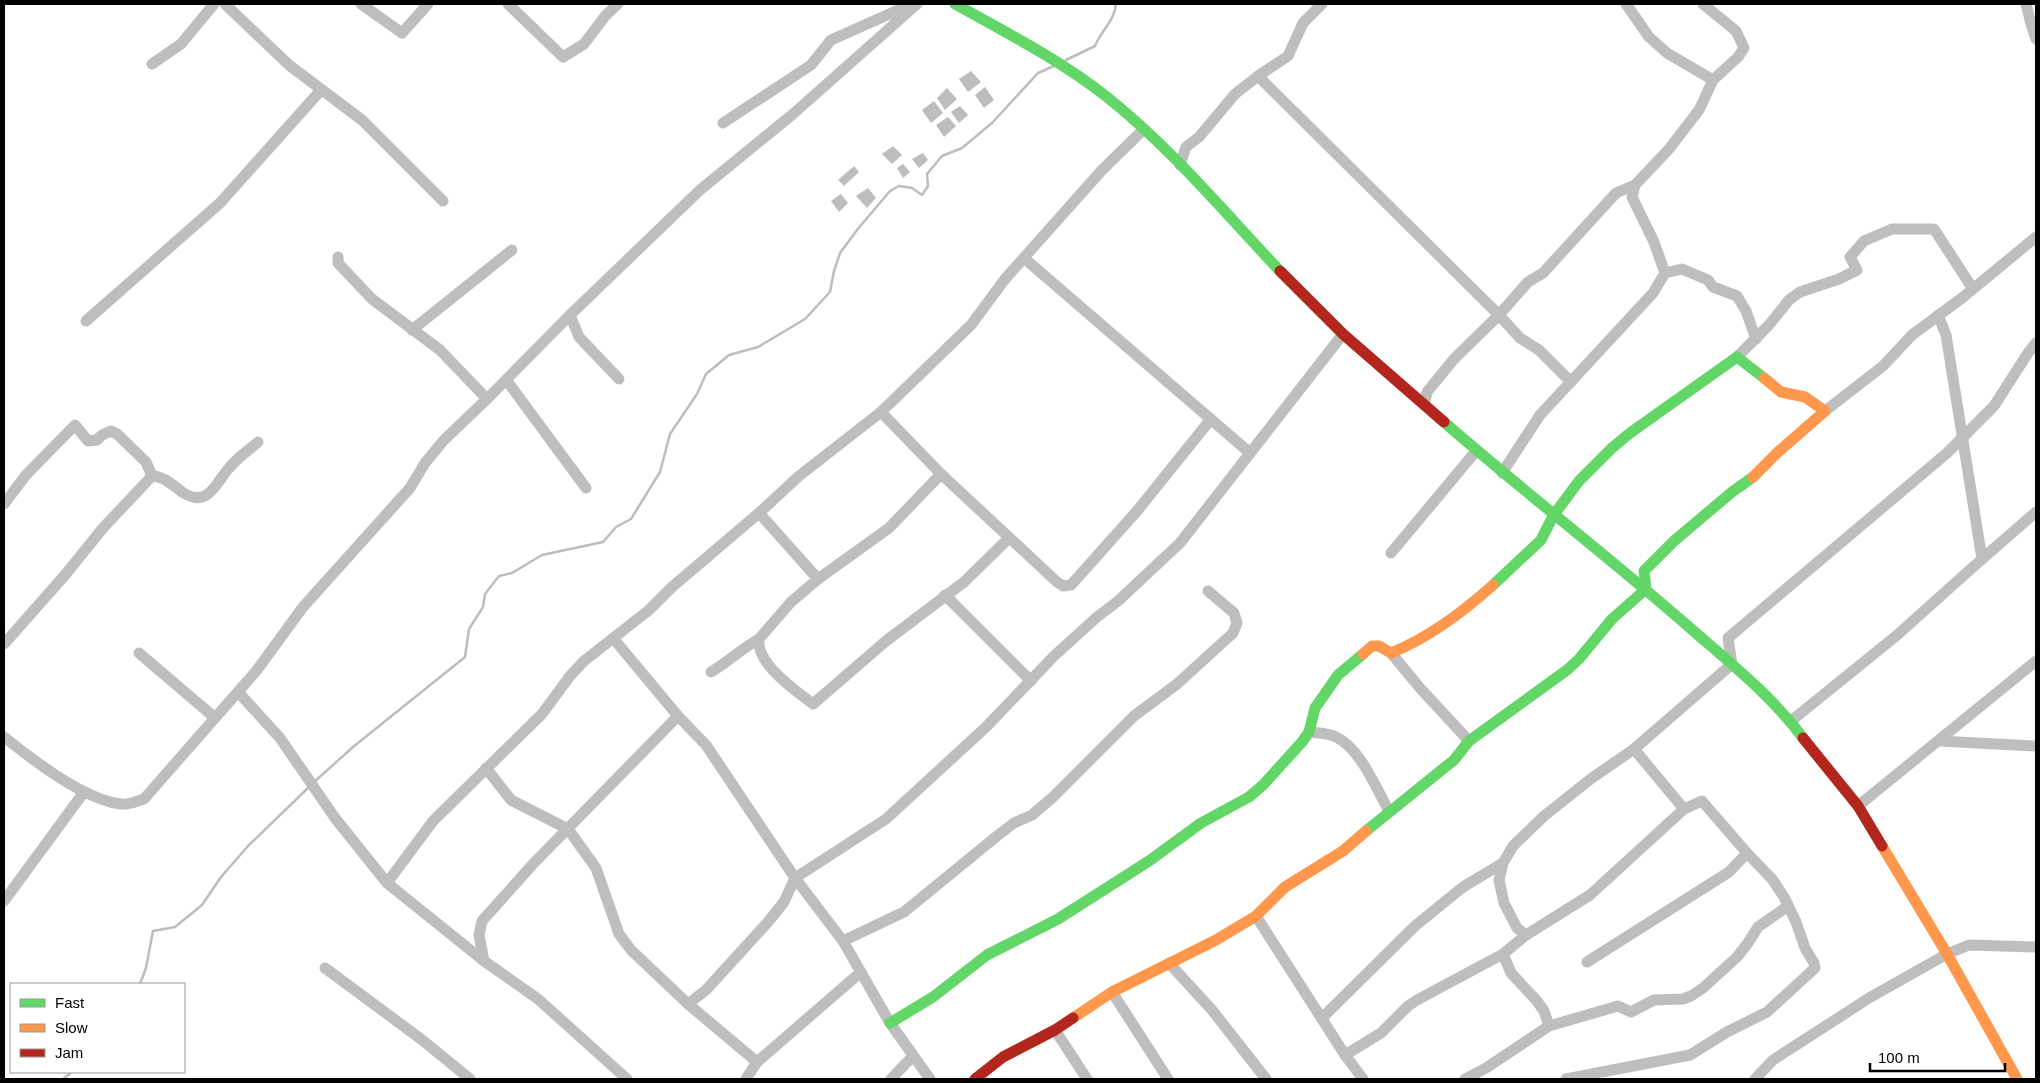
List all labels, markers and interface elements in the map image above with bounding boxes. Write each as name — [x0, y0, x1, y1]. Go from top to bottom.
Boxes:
legend — [10, 983, 185, 1073]
text: Fast — [55, 994, 85, 1011]
text: Slow — [55, 1019, 88, 1036]
scale bar — [1870, 1040, 2005, 1072]
text: Jam — [55, 1044, 83, 1061]
text: 100 m — [1878, 1049, 1920, 1066]

